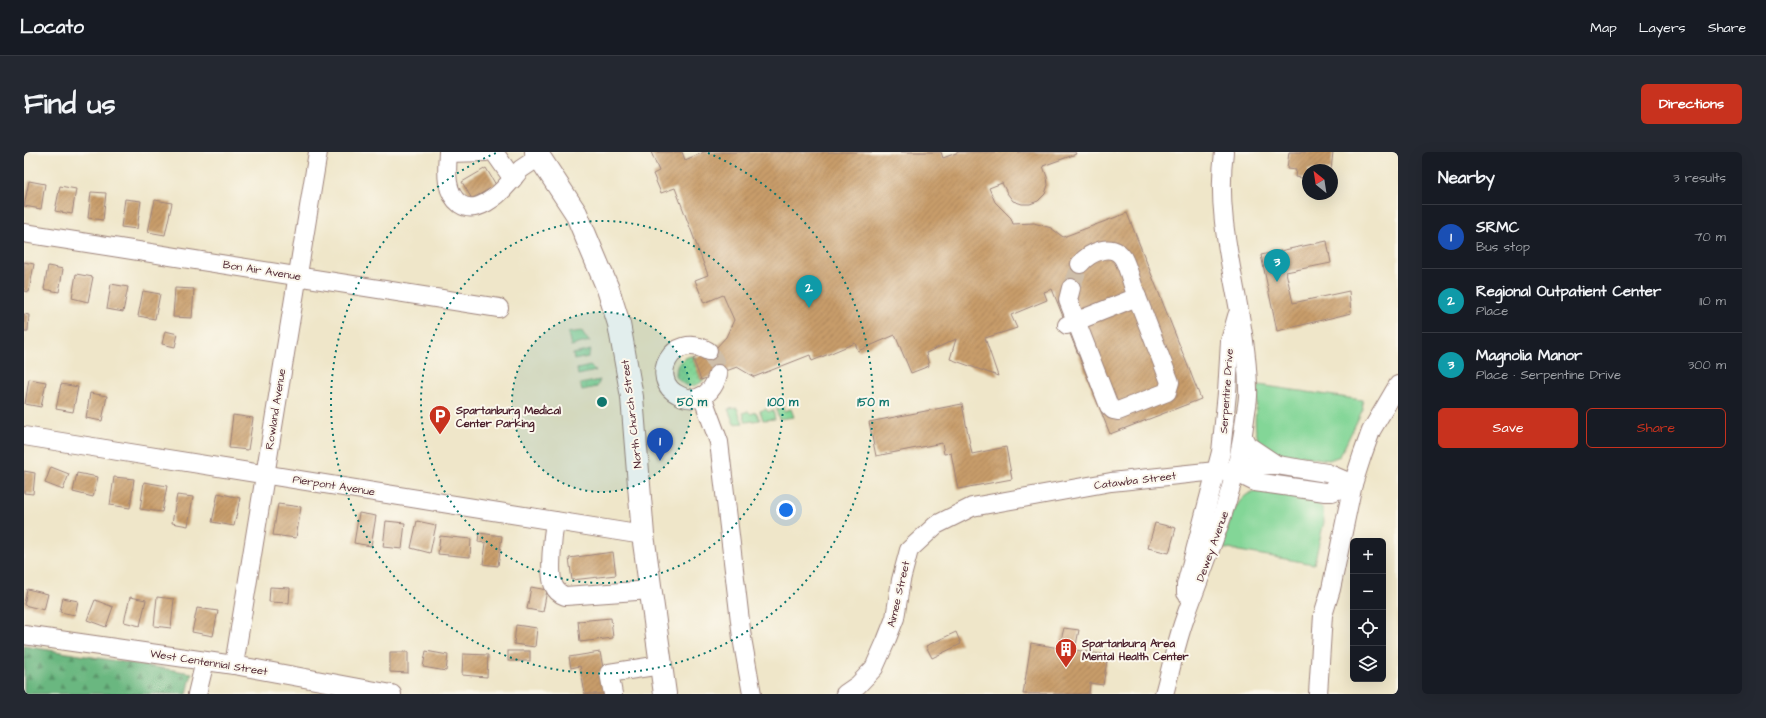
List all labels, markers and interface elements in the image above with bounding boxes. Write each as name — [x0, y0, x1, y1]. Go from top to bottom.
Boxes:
text: Locato — [20, 14, 84, 41]
text: Map — [1590, 18, 1617, 38]
text: Layers — [1639, 18, 1686, 38]
text: Share — [1708, 18, 1746, 38]
button: Directions — [1641, 84, 1742, 124]
text: Find us — [24, 85, 115, 124]
north arrow — [1302, 164, 1338, 200]
text: Nearby — [1438, 166, 1495, 190]
text: 3 results — [1673, 169, 1726, 187]
text: SRMC — [1476, 217, 1519, 238]
text: 1 — [1450, 228, 1452, 246]
text: 70 m — [1694, 228, 1726, 246]
text: Bus stop — [1476, 238, 1530, 256]
pin: 3 — [1264, 249, 1290, 282]
street label: Bon Air Avenue — [222, 257, 302, 284]
pin: 2 — [796, 275, 822, 308]
text: Regional Outpatient Center — [1476, 281, 1661, 302]
text: 2 — [1447, 292, 1455, 310]
text: 110 m — [1699, 292, 1726, 310]
text: Place — [1476, 302, 1508, 320]
text: Magnolia Manor — [1476, 345, 1582, 366]
street label: Serpentine Drive — [1216, 348, 1237, 434]
text: 3 — [1448, 356, 1454, 374]
text: 300 m — [1688, 356, 1726, 374]
street label: North Church Street — [617, 358, 646, 469]
text: Place · Serpentine Drive — [1476, 366, 1621, 384]
street label: Rowland Avenue — [262, 368, 289, 451]
text: 50 m — [677, 394, 708, 411]
text: 100 m — [768, 394, 799, 411]
text: 150 m — [857, 394, 890, 411]
centre of rings — [595, 395, 609, 409]
parking icon: Spartanburg Medical Center Parking — [427, 403, 453, 436]
place label: Spartanburg Medical Center Parking — [455, 403, 561, 433]
button: Save — [1438, 408, 1578, 448]
button: Share — [1586, 408, 1726, 448]
pin: 1 — [647, 428, 673, 461]
street label: Catawba Street — [1093, 468, 1177, 493]
street label: Pierpont Avenue — [292, 472, 376, 499]
your location — [776, 500, 796, 520]
street label: Dewey Avenue — [1193, 509, 1233, 584]
map controls — [1350, 538, 1386, 682]
button: + — [1350, 538, 1386, 574]
street label: Aimee Street — [884, 559, 914, 629]
button: − — [1350, 574, 1386, 610]
button: locate — [1350, 610, 1386, 646]
building icon: Spartanburg Area Mental Health Center — [1053, 636, 1079, 669]
place label: Spartanburg Area Mental Health Center — [1081, 636, 1190, 664]
street label: West Centennial Street — [149, 646, 269, 679]
button: layers — [1350, 646, 1386, 682]

